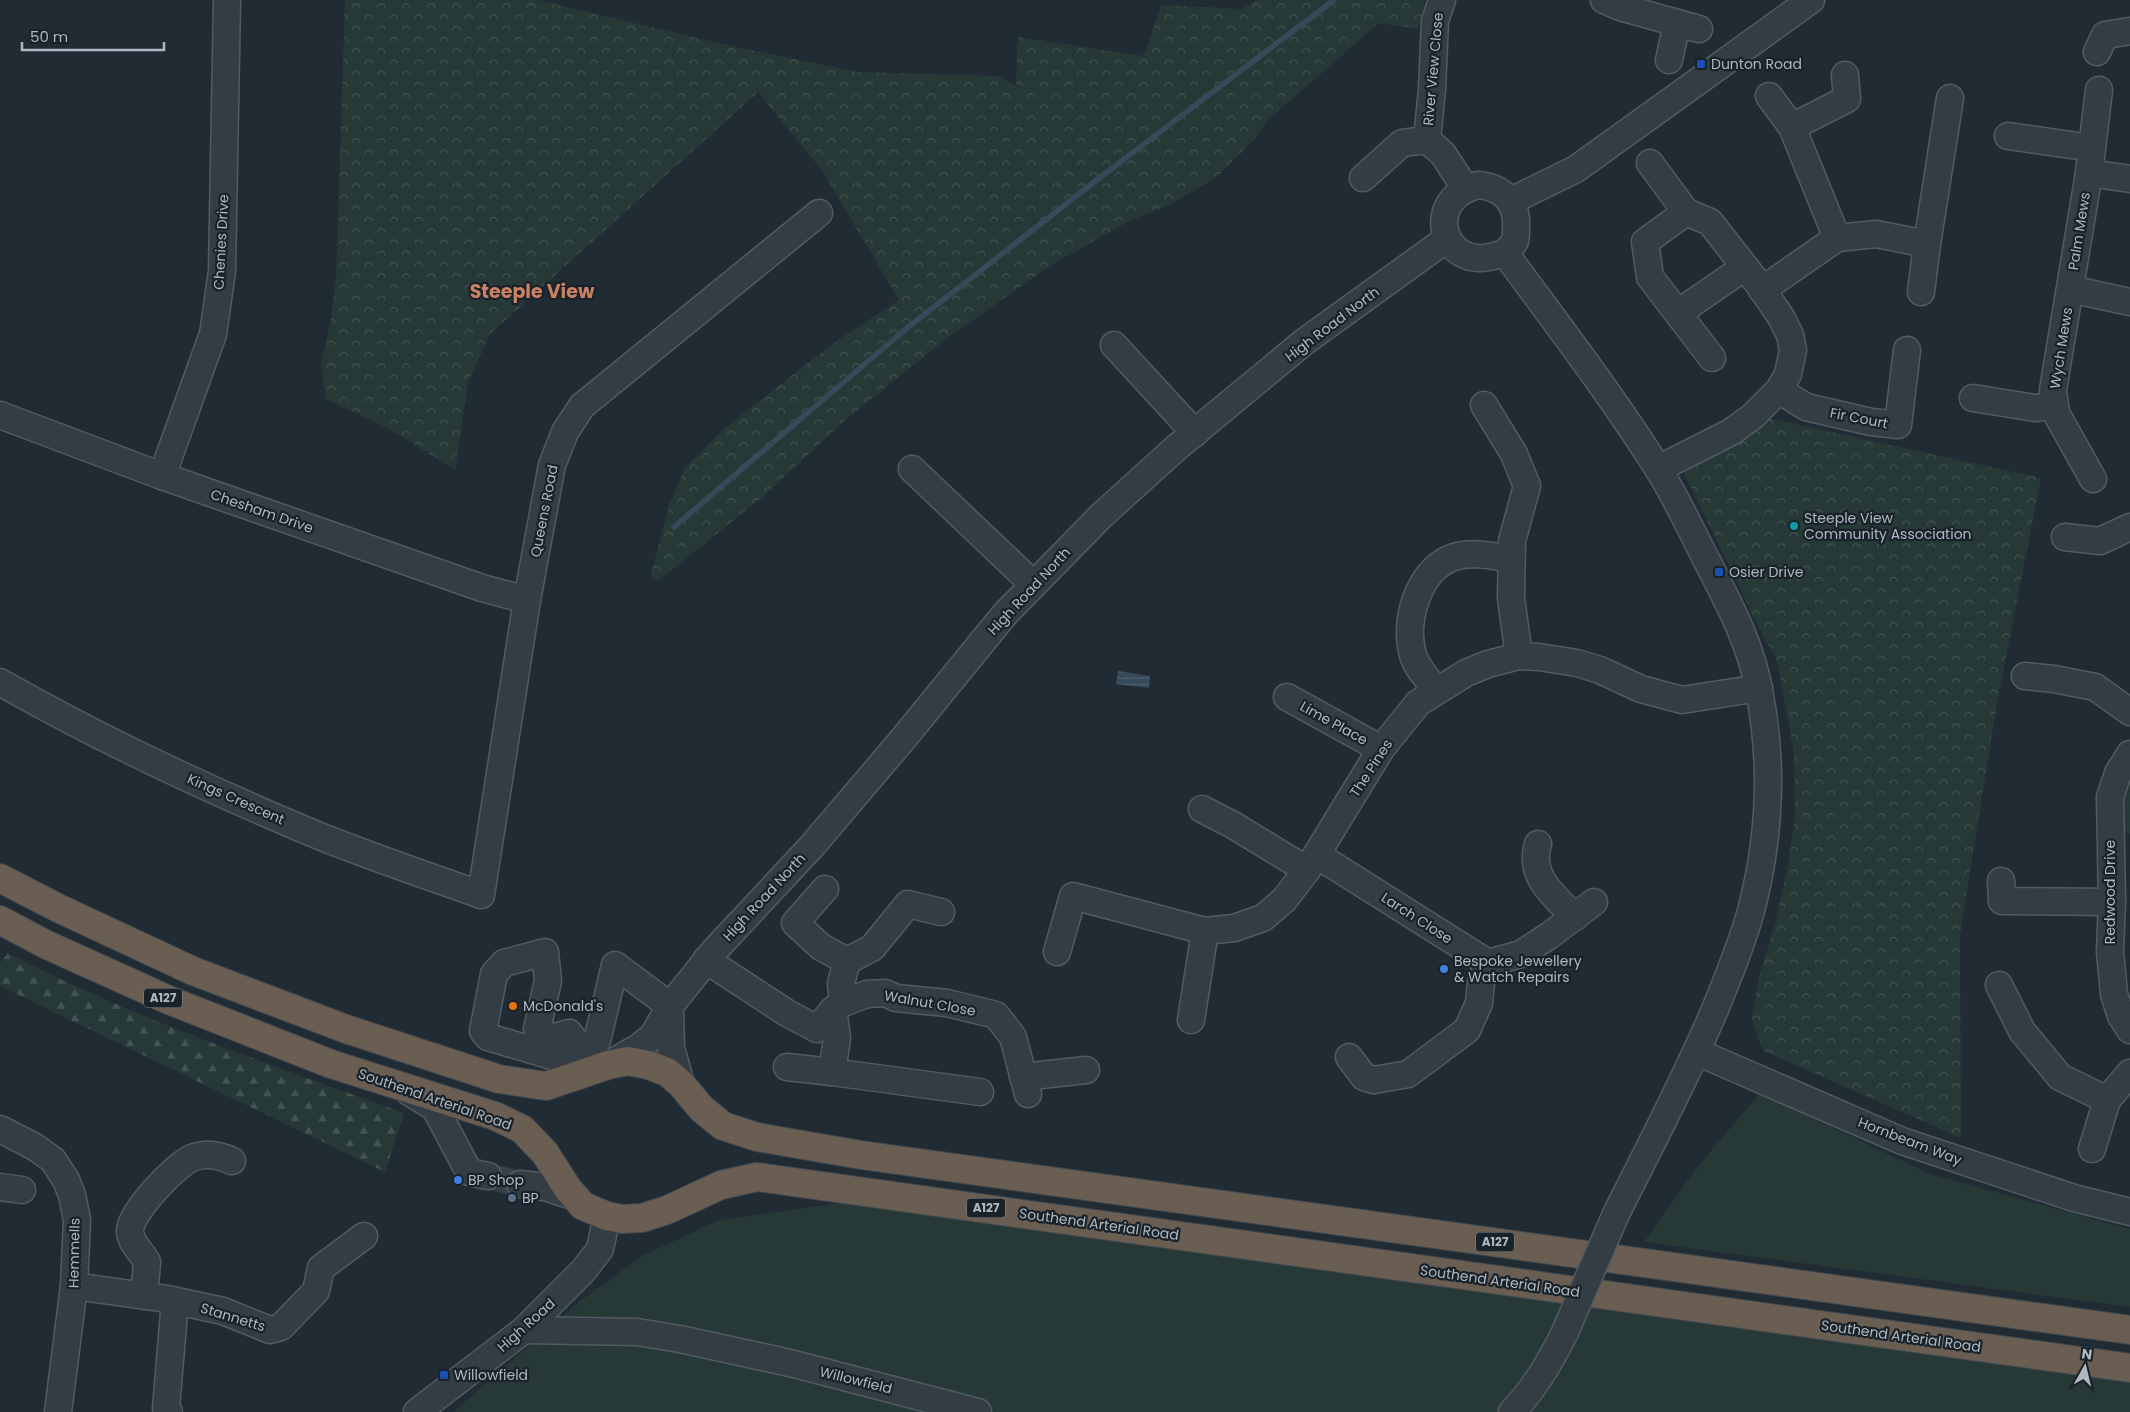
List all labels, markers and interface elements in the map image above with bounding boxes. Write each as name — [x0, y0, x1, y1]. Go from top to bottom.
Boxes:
street label: River View Close — [1418, 11, 1448, 126]
scale bar — [22, 20, 165, 52]
text: 50 m — [30, 26, 68, 47]
place label: Dunton Road — [1711, 54, 1802, 74]
marker: Dunton Road — [1695, 58, 1707, 70]
street label: Palm Mews — [2063, 191, 2095, 271]
street label: Chenies Drive — [209, 193, 234, 290]
district label: Steeple View — [470, 278, 595, 305]
street label: High Road North — [1281, 282, 1383, 366]
street label: Wych Mews — [2045, 306, 2077, 390]
street label: Fir Court — [1828, 403, 1890, 433]
street label: Queens Road — [525, 463, 563, 559]
street label: Chesham Drive — [208, 484, 316, 538]
place label: Steeple View Community Association — [1804, 508, 1972, 544]
marker: Steeple View Community Association — [1788, 520, 1800, 532]
street label: High Road North — [983, 543, 1075, 639]
place label: Osier Drive — [1729, 562, 1804, 582]
marker: Osier Drive — [1713, 566, 1725, 578]
street label: Lime Place — [1297, 696, 1372, 750]
street label: The Pines — [1345, 735, 1397, 801]
street label: Kings Crescent — [184, 769, 288, 829]
street label: Redwood Drive — [2100, 840, 2120, 944]
street label: High Road North — [718, 849, 810, 945]
street label: Larch Close — [1378, 888, 1457, 949]
place label: Bespoke Jewellery & Watch Repairs — [1454, 951, 1582, 987]
marker: Bespoke Jewellery & Watch Repairs — [1438, 963, 1450, 975]
street label: Walnut Close — [883, 985, 978, 1021]
road number: A127 — [144, 988, 182, 1008]
place label: McDonald's — [523, 996, 603, 1016]
marker: McDonald's — [507, 1000, 519, 1012]
street label: Southend Arterial Road — [356, 1063, 514, 1135]
street label: Hornbeam Way — [1855, 1112, 1965, 1170]
place label: BP Shop — [468, 1170, 524, 1190]
marker: BP Shop — [452, 1174, 464, 1186]
place label: BP — [522, 1188, 539, 1208]
marker: BP — [506, 1192, 518, 1204]
road number: A127 — [967, 1198, 1005, 1218]
street label: Southend Arterial Road — [1018, 1203, 1180, 1245]
street label: Hemmells — [63, 1218, 85, 1288]
road number: A127 — [1476, 1232, 1514, 1252]
street label: Southend Arterial Road — [1419, 1260, 1581, 1302]
street label: High Road — [493, 1294, 559, 1356]
street label: Stannetts — [198, 1298, 268, 1336]
street label: Southend Arterial Road — [1820, 1315, 1982, 1357]
north arrow — [2060, 1342, 2110, 1392]
text: N — [2080, 1343, 2093, 1365]
street label: Willowfield — [818, 1361, 894, 1399]
place label: Willowfield — [454, 1365, 528, 1385]
marker: Willowfield — [438, 1369, 450, 1381]

